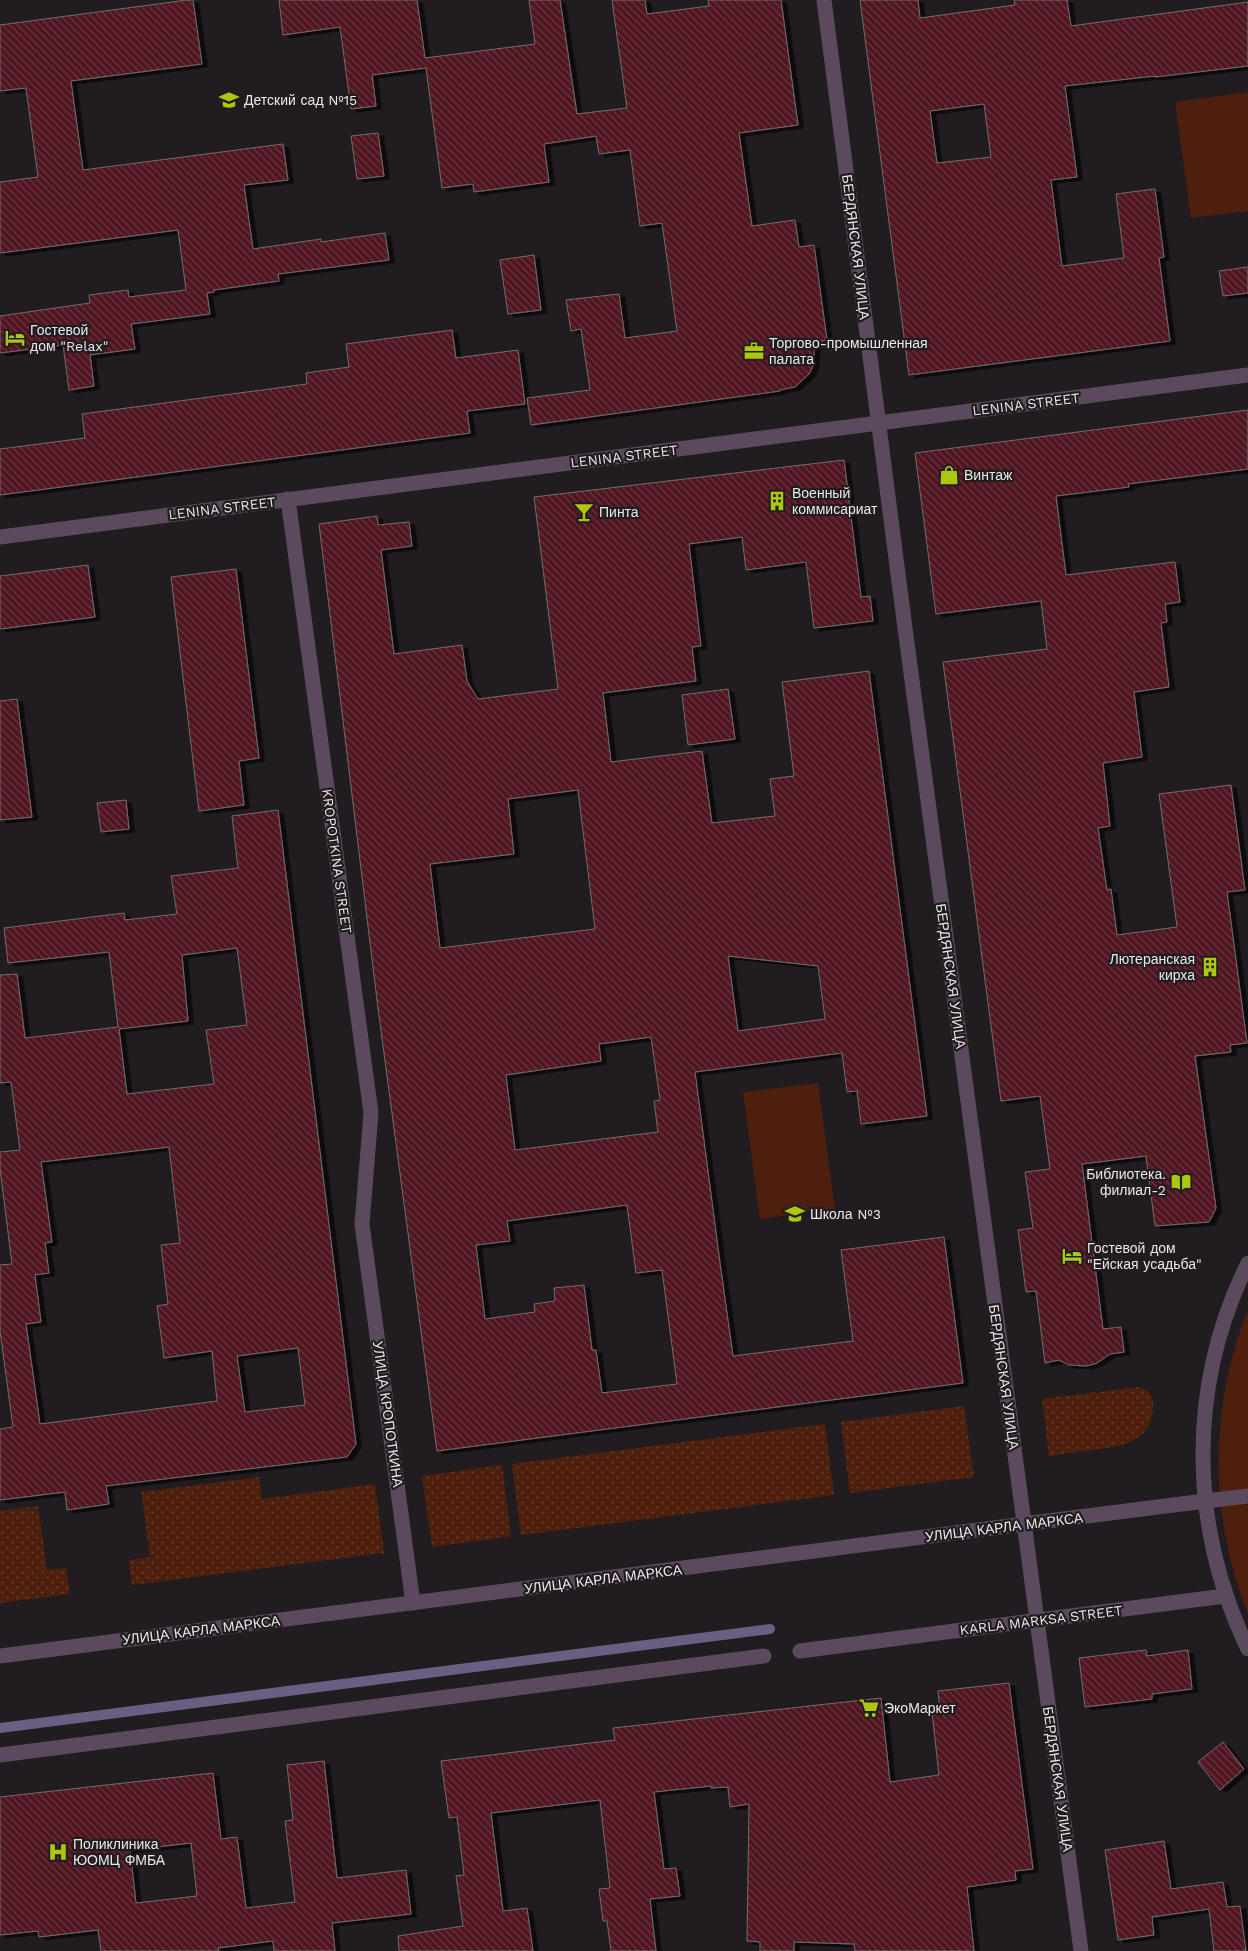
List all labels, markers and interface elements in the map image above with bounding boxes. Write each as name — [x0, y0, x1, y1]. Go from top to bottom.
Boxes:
school or university icon: Детский сад №15 — [218, 89, 240, 111]
place label: Детский сад №15 — [244, 92, 357, 108]
street label: БЕРДЯНСКАЯ УЛИЦА — [839, 173, 873, 321]
place label: Гостевой дом "Relax" — [30, 322, 108, 354]
hotel icon: Гостевой дом "Relax" — [4, 327, 26, 349]
place label: Торгово-промышленная палата — [769, 335, 928, 367]
office icon: Торгово-промышленная палата — [743, 340, 765, 362]
street label: LENINA STREET — [971, 389, 1081, 419]
street label: LENINA STREET — [569, 441, 679, 471]
shop icon: Винтаж — [938, 464, 960, 486]
place label: Винтаж — [964, 467, 1013, 483]
place label: Военный коммисариат — [792, 485, 878, 517]
building icon: Военный коммисариат — [766, 490, 788, 512]
street label: LENINA STREET — [167, 493, 277, 523]
bar icon: Пинта — [573, 501, 595, 523]
place label: Пинта — [599, 504, 639, 520]
street label: KROPOTKINA STREET — [319, 788, 355, 935]
street label: БЕРДЯНСКАЯ УЛИЦА — [933, 902, 969, 1050]
place label: Лютеранская кирха — [1109, 951, 1195, 983]
building icon: Лютеранская кирха — [1199, 956, 1221, 978]
place label: Библиотека. филиал-2 — [1086, 1166, 1166, 1198]
library icon: Библиотека. филиал-2 — [1170, 1171, 1192, 1193]
school or university icon: Школа №3 — [784, 1203, 806, 1225]
place label: Школа №3 — [810, 1206, 881, 1222]
place label: Гостевой дом "Ейская усадьба" — [1087, 1240, 1202, 1272]
hotel icon: Гостевой дом "Ейская усадьба" — [1061, 1245, 1083, 1267]
street label: БЕРДЯНСКАЯ УЛИЦА — [986, 1303, 1022, 1451]
street label: УЛИЦА КРОПОТКИНА — [370, 1340, 406, 1489]
street label: УЛИЦА КАРЛА МАРКСА — [924, 1509, 1085, 1545]
street label: УЛИЦА КАРЛА МАРКСА — [523, 1561, 684, 1597]
street label: KARLA MARKSA STREET — [959, 1602, 1124, 1638]
street label: УЛИЦА КАРЛА МАРКСА — [121, 1612, 282, 1648]
supermarket icon: ЭкоМаркет — [858, 1697, 880, 1719]
place label: ЭкоМаркет — [884, 1700, 956, 1716]
street label: БЕРДЯНСКАЯ УЛИЦА — [1040, 1705, 1076, 1853]
place label: Поликлиника ЮОМЦ ФМБА — [73, 1836, 166, 1868]
hospital icon: Поликлиника ЮОМЦ ФМБА — [47, 1841, 69, 1863]

